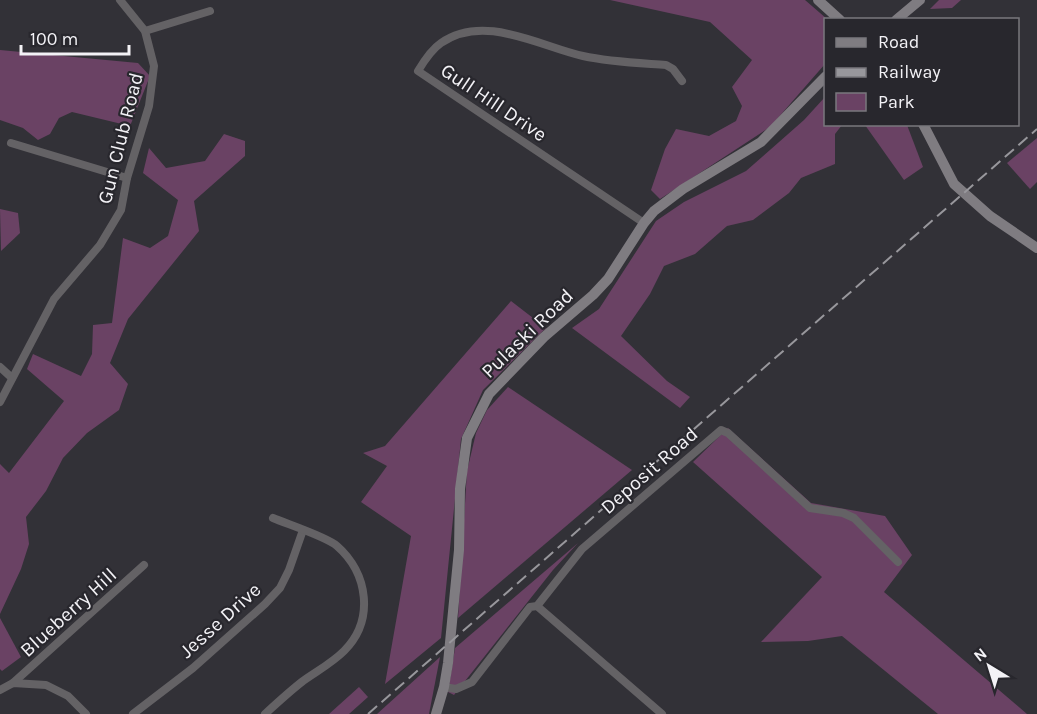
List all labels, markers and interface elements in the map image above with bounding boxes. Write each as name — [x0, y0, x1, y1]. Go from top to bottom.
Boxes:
scale bar — [21, 18, 129, 56]
legend — [824, 18, 1019, 126]
text: 100 m — [30, 28, 78, 50]
text: Road — [878, 31, 919, 53]
street label: Gull Hill Drive — [436, 59, 551, 146]
text: Railway — [878, 61, 941, 83]
street label: Gun Club Road — [93, 70, 148, 206]
text: Park — [878, 91, 915, 113]
street label: Pulaski Road — [477, 284, 578, 383]
street label: Deposit Road — [596, 422, 702, 519]
street label: Blueberry Hill — [15, 563, 121, 662]
street label: Jesse Drive — [175, 578, 266, 663]
north arrow — [959, 636, 1019, 696]
text: N — [970, 644, 990, 666]

